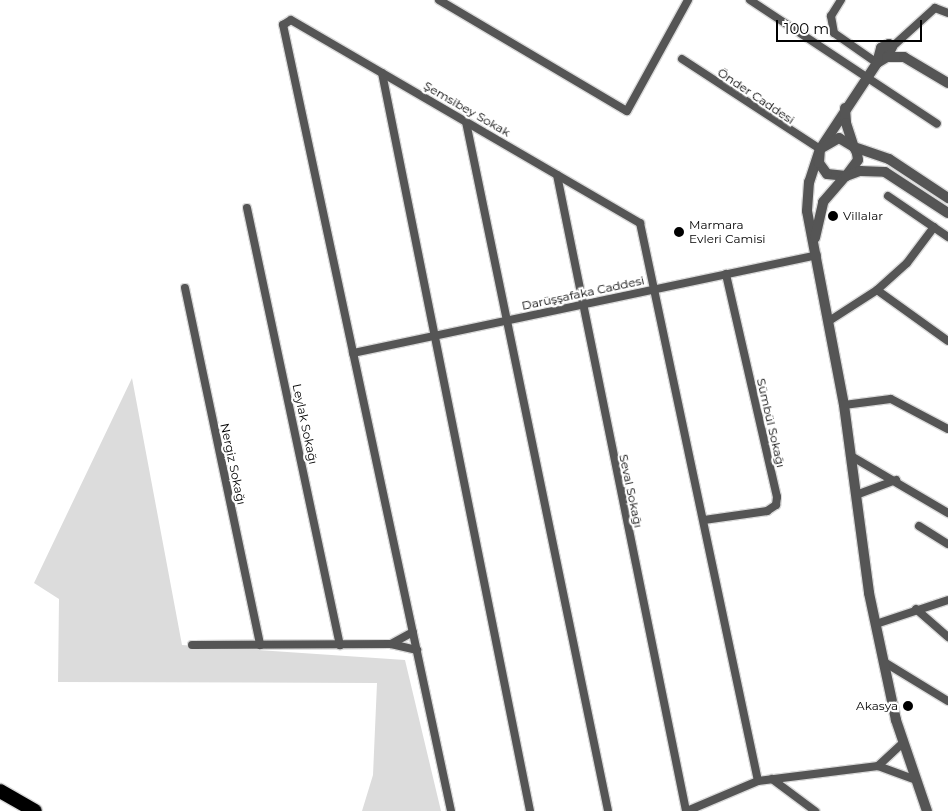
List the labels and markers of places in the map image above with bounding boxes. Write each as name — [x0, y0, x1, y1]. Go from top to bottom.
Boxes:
place label: Villalar — [843, 209, 883, 223]
marker: Villalar — [827, 210, 839, 222]
place label: Marmara Evleri Camisi — [689, 218, 766, 246]
marker: Marmara Evleri Camisi — [673, 226, 685, 238]
place label: Akasya — [856, 699, 898, 713]
marker: Akasya — [902, 700, 914, 712]

